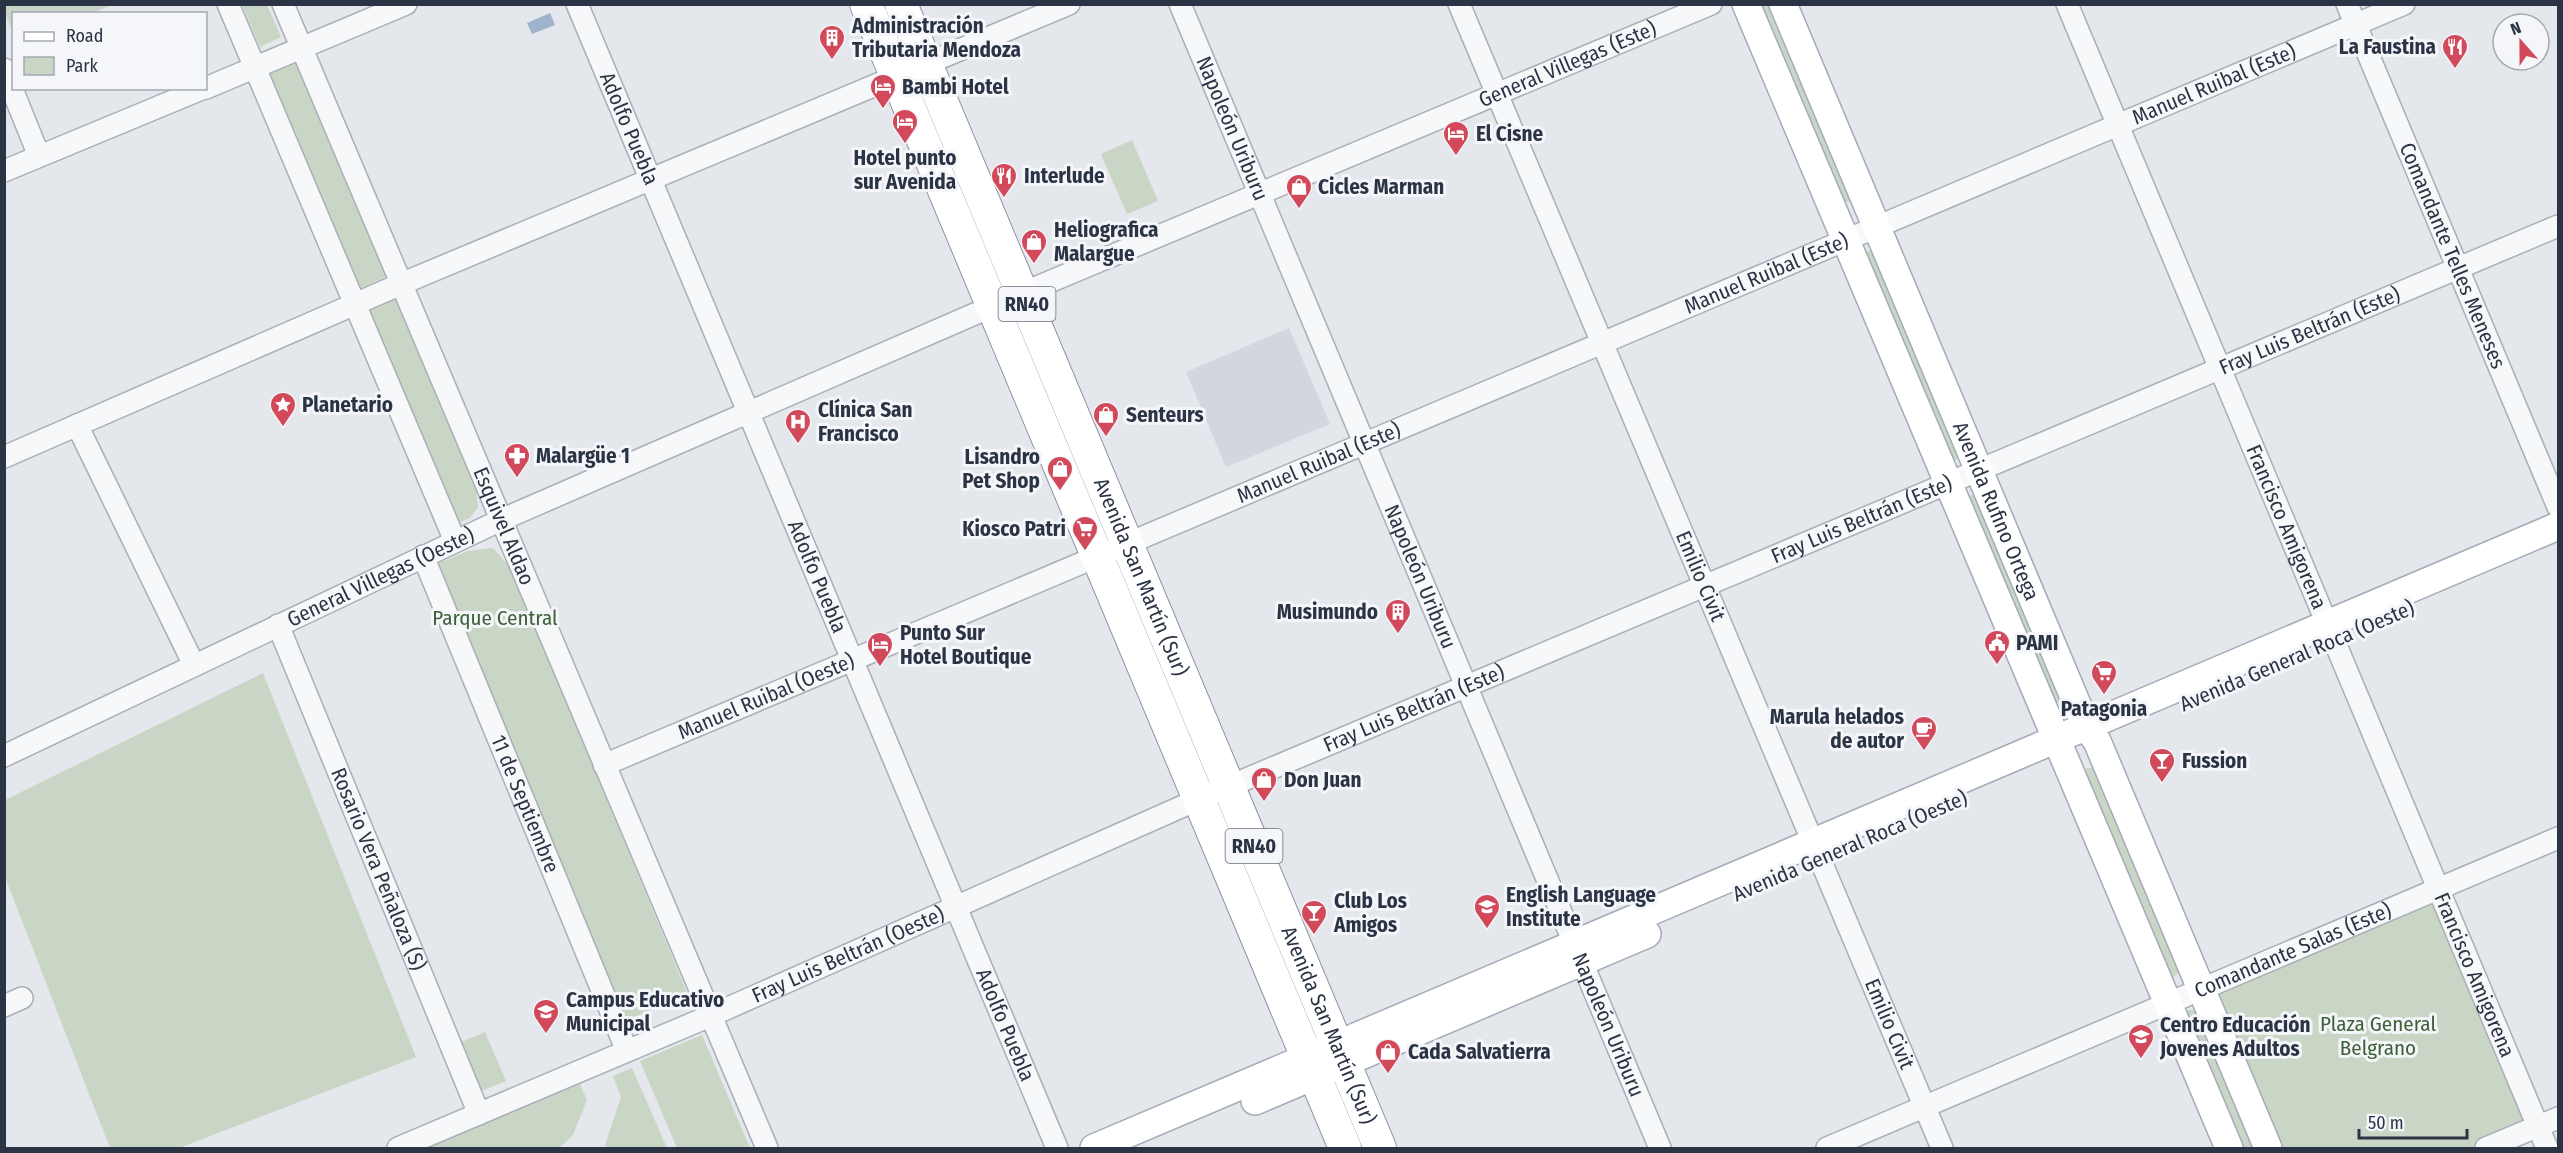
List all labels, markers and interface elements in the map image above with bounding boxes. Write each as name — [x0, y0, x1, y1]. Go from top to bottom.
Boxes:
legend — [12, 12, 207, 90]
north arrow — [2491, 12, 2551, 72]
place label: Administración Tributaria Mendoza — [851, 13, 1021, 63]
street label: General Villegas (Este) — [1475, 15, 1660, 113]
text: N — [2508, 18, 2524, 39]
building icon: Administración Tributaria Mendoza — [817, 23, 847, 61]
text: Road — [66, 25, 103, 47]
restaurant icon: La Faustina — [2440, 32, 2470, 70]
place label: La Faustina — [2339, 34, 2436, 60]
street label: Manuel Ruibal (Este) — [2128, 38, 2300, 130]
street label: Napoleón Uriburu — [1191, 53, 1274, 204]
text: Park — [66, 55, 99, 77]
street label: Adolfo Puebla — [594, 68, 664, 189]
hotel icon: Bambi Hotel — [868, 72, 898, 110]
place label: Bambi Hotel — [902, 74, 1009, 100]
hotel icon: Hotel punto sur Avenida — [890, 107, 920, 145]
hotel icon: El Cisne — [1441, 119, 1471, 157]
place label: El Cisne — [1476, 121, 1544, 147]
street label: Comandante Telles Meneses — [2394, 139, 2512, 373]
place label: Hotel punto sur Avenida — [853, 145, 957, 195]
restaurant icon: Interlude — [989, 161, 1019, 199]
place label: Interlude — [1024, 163, 1105, 189]
shop icon: Cicles Marman — [1284, 172, 1314, 210]
place label: Cicles Marman — [1318, 174, 1444, 200]
place label: Heliografica Malargue — [1054, 217, 1159, 267]
shop icon: Heliografica Malargue — [1019, 227, 1049, 265]
street label: Manuel Ruibal (Este) — [1680, 227, 1852, 320]
street label: Fray Luis Beltrán (Este) — [2215, 281, 2404, 380]
road number: RN40 — [998, 287, 1056, 321]
place icon: Planetario — [268, 390, 298, 428]
place label: Planetario — [302, 392, 393, 418]
place label: Clínica San Francisco — [818, 397, 913, 447]
shop icon: Senteurs — [1091, 400, 1121, 438]
place label: Senteurs — [1126, 402, 1204, 428]
hospital icon: Clínica San Francisco — [783, 407, 813, 445]
street label: Manuel Ruibal (Este) — [1233, 417, 1405, 509]
street label: Avenida Rufino Ortega — [1947, 418, 2045, 604]
pharmacy icon: Malargüe 1 — [502, 441, 532, 479]
street label: Francisco Amigorena — [2240, 441, 2332, 613]
place label: Malargüe 1 — [536, 443, 630, 469]
place label: Lisandro Pet Shop — [962, 444, 1040, 494]
shop icon: Lisandro Pet Shop — [1045, 454, 1075, 492]
street label: Esquivel Aldao — [468, 463, 540, 589]
street label: Fray Luis Beltrán (Este) — [1767, 470, 1956, 569]
street label: Avenida San Martín (Sur) — [1088, 474, 1194, 680]
street label: Napoleón Uriburu — [1379, 501, 1462, 653]
supermarket icon: Kiosco Patri — [1070, 514, 1100, 552]
street label: Adolfo Puebla — [782, 516, 852, 637]
place label: Kiosco Patri — [962, 516, 1066, 542]
street label: General Villegas (Oeste) — [283, 522, 478, 633]
street label: Emilio Civit — [1670, 527, 1731, 625]
street label: Avenida General Roca (Oeste) — [2176, 595, 2418, 717]
building icon: Musimundo — [1383, 597, 1413, 635]
place label: Musimundo — [1277, 599, 1378, 625]
park label: Parque Central — [432, 605, 558, 631]
place label: Punto Sur Hotel Boutique — [900, 620, 1032, 670]
public building icon: PAMI — [1982, 628, 2012, 666]
hotel icon: Punto Sur Hotel Boutique — [865, 630, 895, 668]
place label: PAMI — [2016, 630, 2058, 656]
street label: Manuel Ruibal (Oeste) — [674, 648, 858, 745]
supermarket icon: Patagonia — [2089, 658, 2119, 696]
street label: Fray Luis Beltrán (Este) — [1319, 659, 1508, 758]
place label: Patagonia — [2061, 696, 2147, 722]
place label: Marula helados de autor — [1770, 704, 1904, 754]
cafe icon: Marula helados de autor — [1909, 714, 1939, 752]
street label: 11 de Septiembre — [485, 731, 565, 877]
bar icon: Fussion — [2147, 746, 2177, 784]
place label: Fussion — [2182, 748, 2247, 774]
street label: Rosario Vera Peñaloza (S) — [325, 764, 432, 974]
shop icon: Don Juan — [1249, 765, 1279, 803]
place label: Don Juan — [1284, 767, 1362, 793]
street label: Avenida General Roca (Oeste) — [1729, 785, 1971, 907]
road number: RN40 — [1226, 829, 1282, 863]
place label: English Language Institute — [1506, 882, 1656, 932]
place label: Club Los Amigos — [1333, 888, 1407, 938]
street label: Francisco Amigorena — [2428, 889, 2520, 1061]
school or university icon: English Language Institute — [1472, 892, 1502, 930]
street label: Comandante Salas (Este) — [2190, 897, 2395, 1004]
bar icon: Club Los Amigos — [1299, 898, 1329, 936]
street label: Fray Luis Beltrán (Oeste) — [748, 901, 948, 1009]
street label: Avenida San Martín (Sur) — [1276, 922, 1382, 1128]
street label: Napoleón Uriburu — [1567, 949, 1650, 1101]
street label: Adolfo Puebla — [970, 964, 1040, 1085]
street label: Emilio Civit — [1859, 975, 1920, 1073]
place label: Campus Educativo Municipal — [566, 987, 724, 1037]
school or university icon: Campus Educativo Municipal — [531, 997, 561, 1035]
park label: Plaza General Belgrano — [2320, 1011, 2436, 1061]
place label: Centro Educación Jovenes Adultos — [2159, 1012, 2310, 1062]
school or university icon: Centro Educación Jovenes Adultos — [2126, 1022, 2156, 1060]
shop icon: Cada Salvatierra — [1373, 1037, 1403, 1075]
place label: Cada Salvatierra — [1408, 1039, 1551, 1065]
scale bar — [2359, 1102, 2467, 1140]
text: 50 m — [2368, 1112, 2404, 1134]

